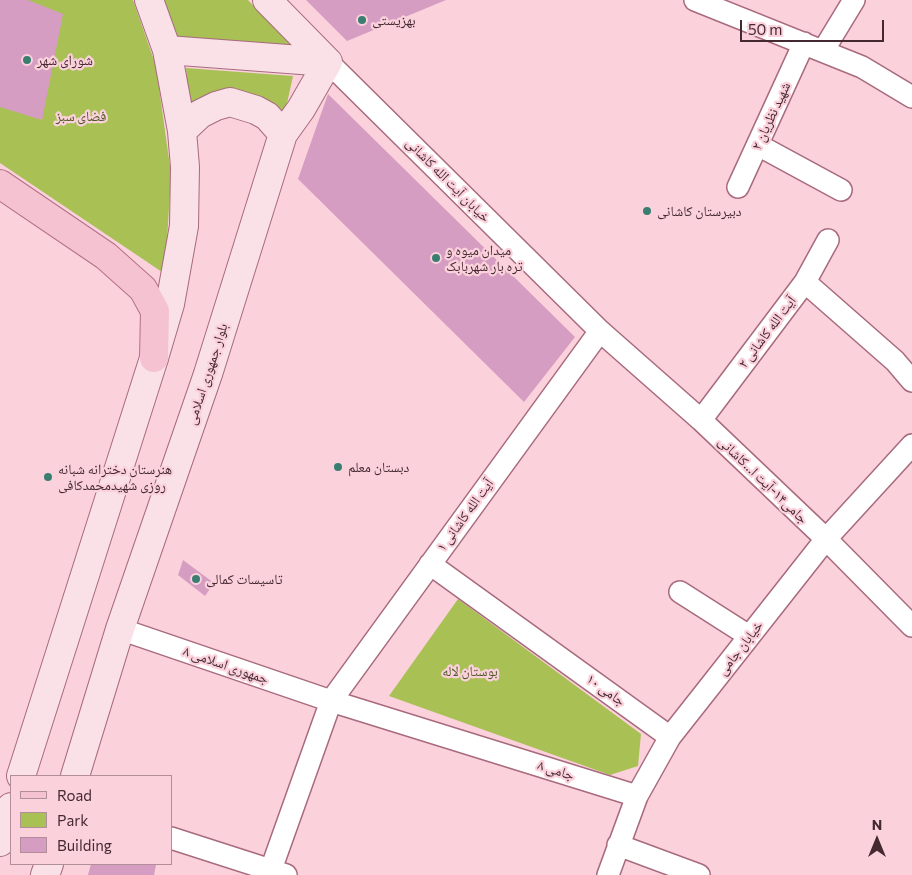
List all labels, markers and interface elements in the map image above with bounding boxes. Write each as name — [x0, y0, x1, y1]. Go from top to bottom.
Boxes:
scale bar — [742, 10, 886, 42]
place label: بهزیستی — [372, 12, 416, 28]
marker: بهزیستی — [356, 14, 368, 26]
text: 50 m — [748, 20, 782, 38]
place label: شورای شهر — [37, 52, 93, 68]
marker: شورای شهر — [21, 54, 33, 66]
street label: شهید نظریان ۲ — [748, 79, 794, 153]
park label: فضای سبز — [56, 108, 106, 124]
street label: خیابان آیت الله کاشانی — [402, 134, 494, 226]
place label: دبیرستان کاشانی — [657, 203, 742, 219]
marker: دبیرستان کاشانی — [641, 205, 653, 217]
place label: میدان میوه و تره بار شهربابک — [446, 242, 523, 274]
marker: میدان میوه و تره بار شهربابک — [430, 252, 442, 264]
street label: آیت الله کاشانی ۲ — [735, 293, 799, 371]
street label: بلوار جمهوری اسلامی — [183, 321, 231, 427]
street label: جامی۱۴-آیت ا...کاشانی — [715, 433, 811, 527]
place label: دبستان معلم — [348, 459, 409, 475]
place label: هنرستان دخترانه شبانه روزی شهیدمحمدکافی — [58, 461, 172, 494]
marker: دبستان معلم — [332, 461, 344, 473]
marker: هنرستان دخترانه شبانه روزی شهیدمحمدکافی — [42, 471, 54, 483]
street label: آیت الله کاشانی ۱ — [433, 475, 497, 555]
place label: تاسیسات کمالی — [206, 571, 283, 587]
marker: تاسیسات کمالی — [190, 573, 202, 585]
street label: خیابان جامی — [714, 618, 766, 678]
street label: جمهوری اسلامی ۸ — [181, 643, 271, 687]
park label: بوستان لاله — [442, 663, 498, 679]
street label: جامی ۱۰ — [583, 670, 629, 710]
street label: جامی ۸ — [536, 756, 576, 784]
legend — [10, 775, 172, 865]
text: Road — [57, 786, 92, 804]
text: Park — [57, 811, 88, 829]
north arrow — [852, 815, 902, 865]
text: N — [872, 816, 882, 833]
text: Building — [57, 836, 112, 854]

